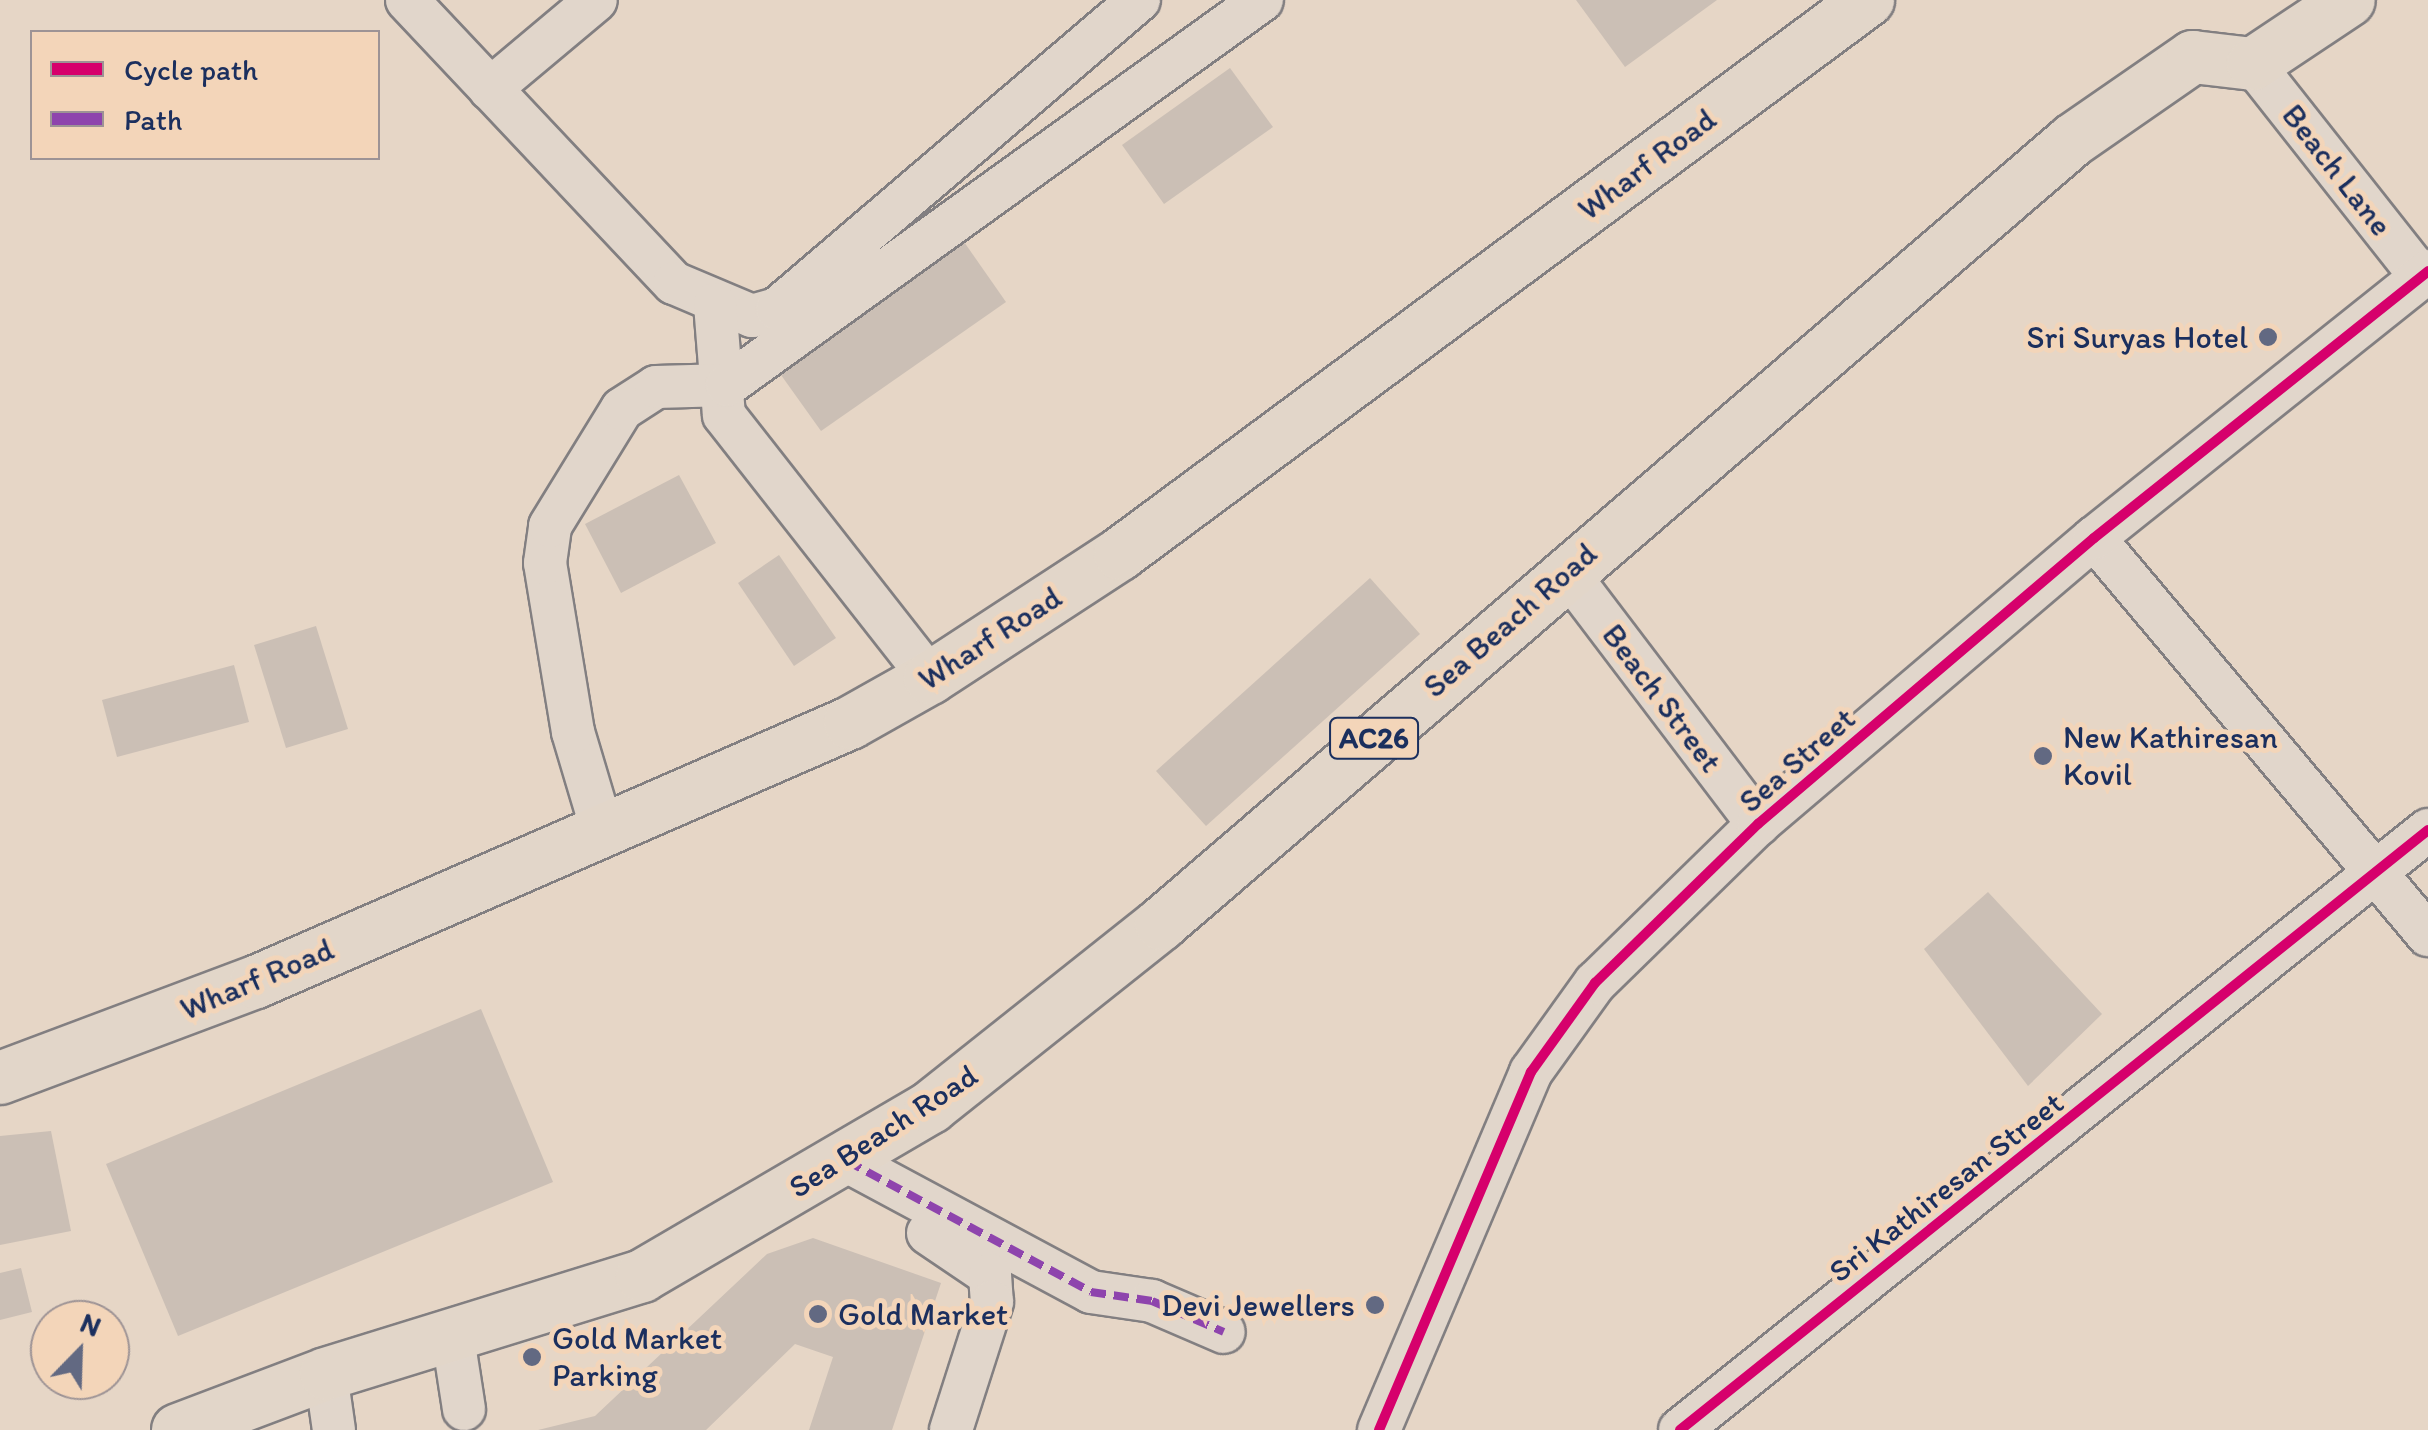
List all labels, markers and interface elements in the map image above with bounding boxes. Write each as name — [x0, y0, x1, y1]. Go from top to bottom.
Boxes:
legend — [30, 30, 380, 160]
text: Cycle path — [124, 51, 258, 88]
street label: Beach Lane — [2274, 97, 2400, 243]
street label: Wharf Road — [1571, 100, 1723, 228]
text: Path — [124, 101, 182, 138]
place label: Sri Suryas Hotel — [2027, 318, 2248, 356]
marker: Sri Suryas Hotel — [2257, 326, 2279, 348]
street label: Sea Beach Road — [1416, 535, 1604, 705]
street label: Wharf Road — [912, 578, 1068, 698]
street label: Beach Street — [1594, 617, 1730, 779]
street label: Sea Street — [1731, 699, 1863, 821]
road number: AC26 — [1329, 713, 1419, 763]
place label: New Kathiresan Kovil — [2063, 719, 2278, 794]
marker: New Kathiresan Kovil — [2032, 745, 2054, 767]
street label: Wharf Road — [175, 930, 339, 1028]
street label: Sea Beach Road — [782, 1056, 984, 1206]
street label: Sri Kathiresan Street — [1821, 1083, 2071, 1291]
place label: Devi Jewellers — [1160, 1286, 1355, 1324]
marker: Devi Jewellers — [1364, 1294, 1386, 1316]
place label: Gold Market — [838, 1295, 1008, 1333]
north arrow — [30, 1300, 130, 1400]
marker: Gold Market — [807, 1303, 829, 1325]
text: N — [76, 1305, 106, 1344]
place label: Gold Market Parking — [552, 1320, 722, 1395]
marker: Gold Market Parking — [521, 1346, 543, 1368]

